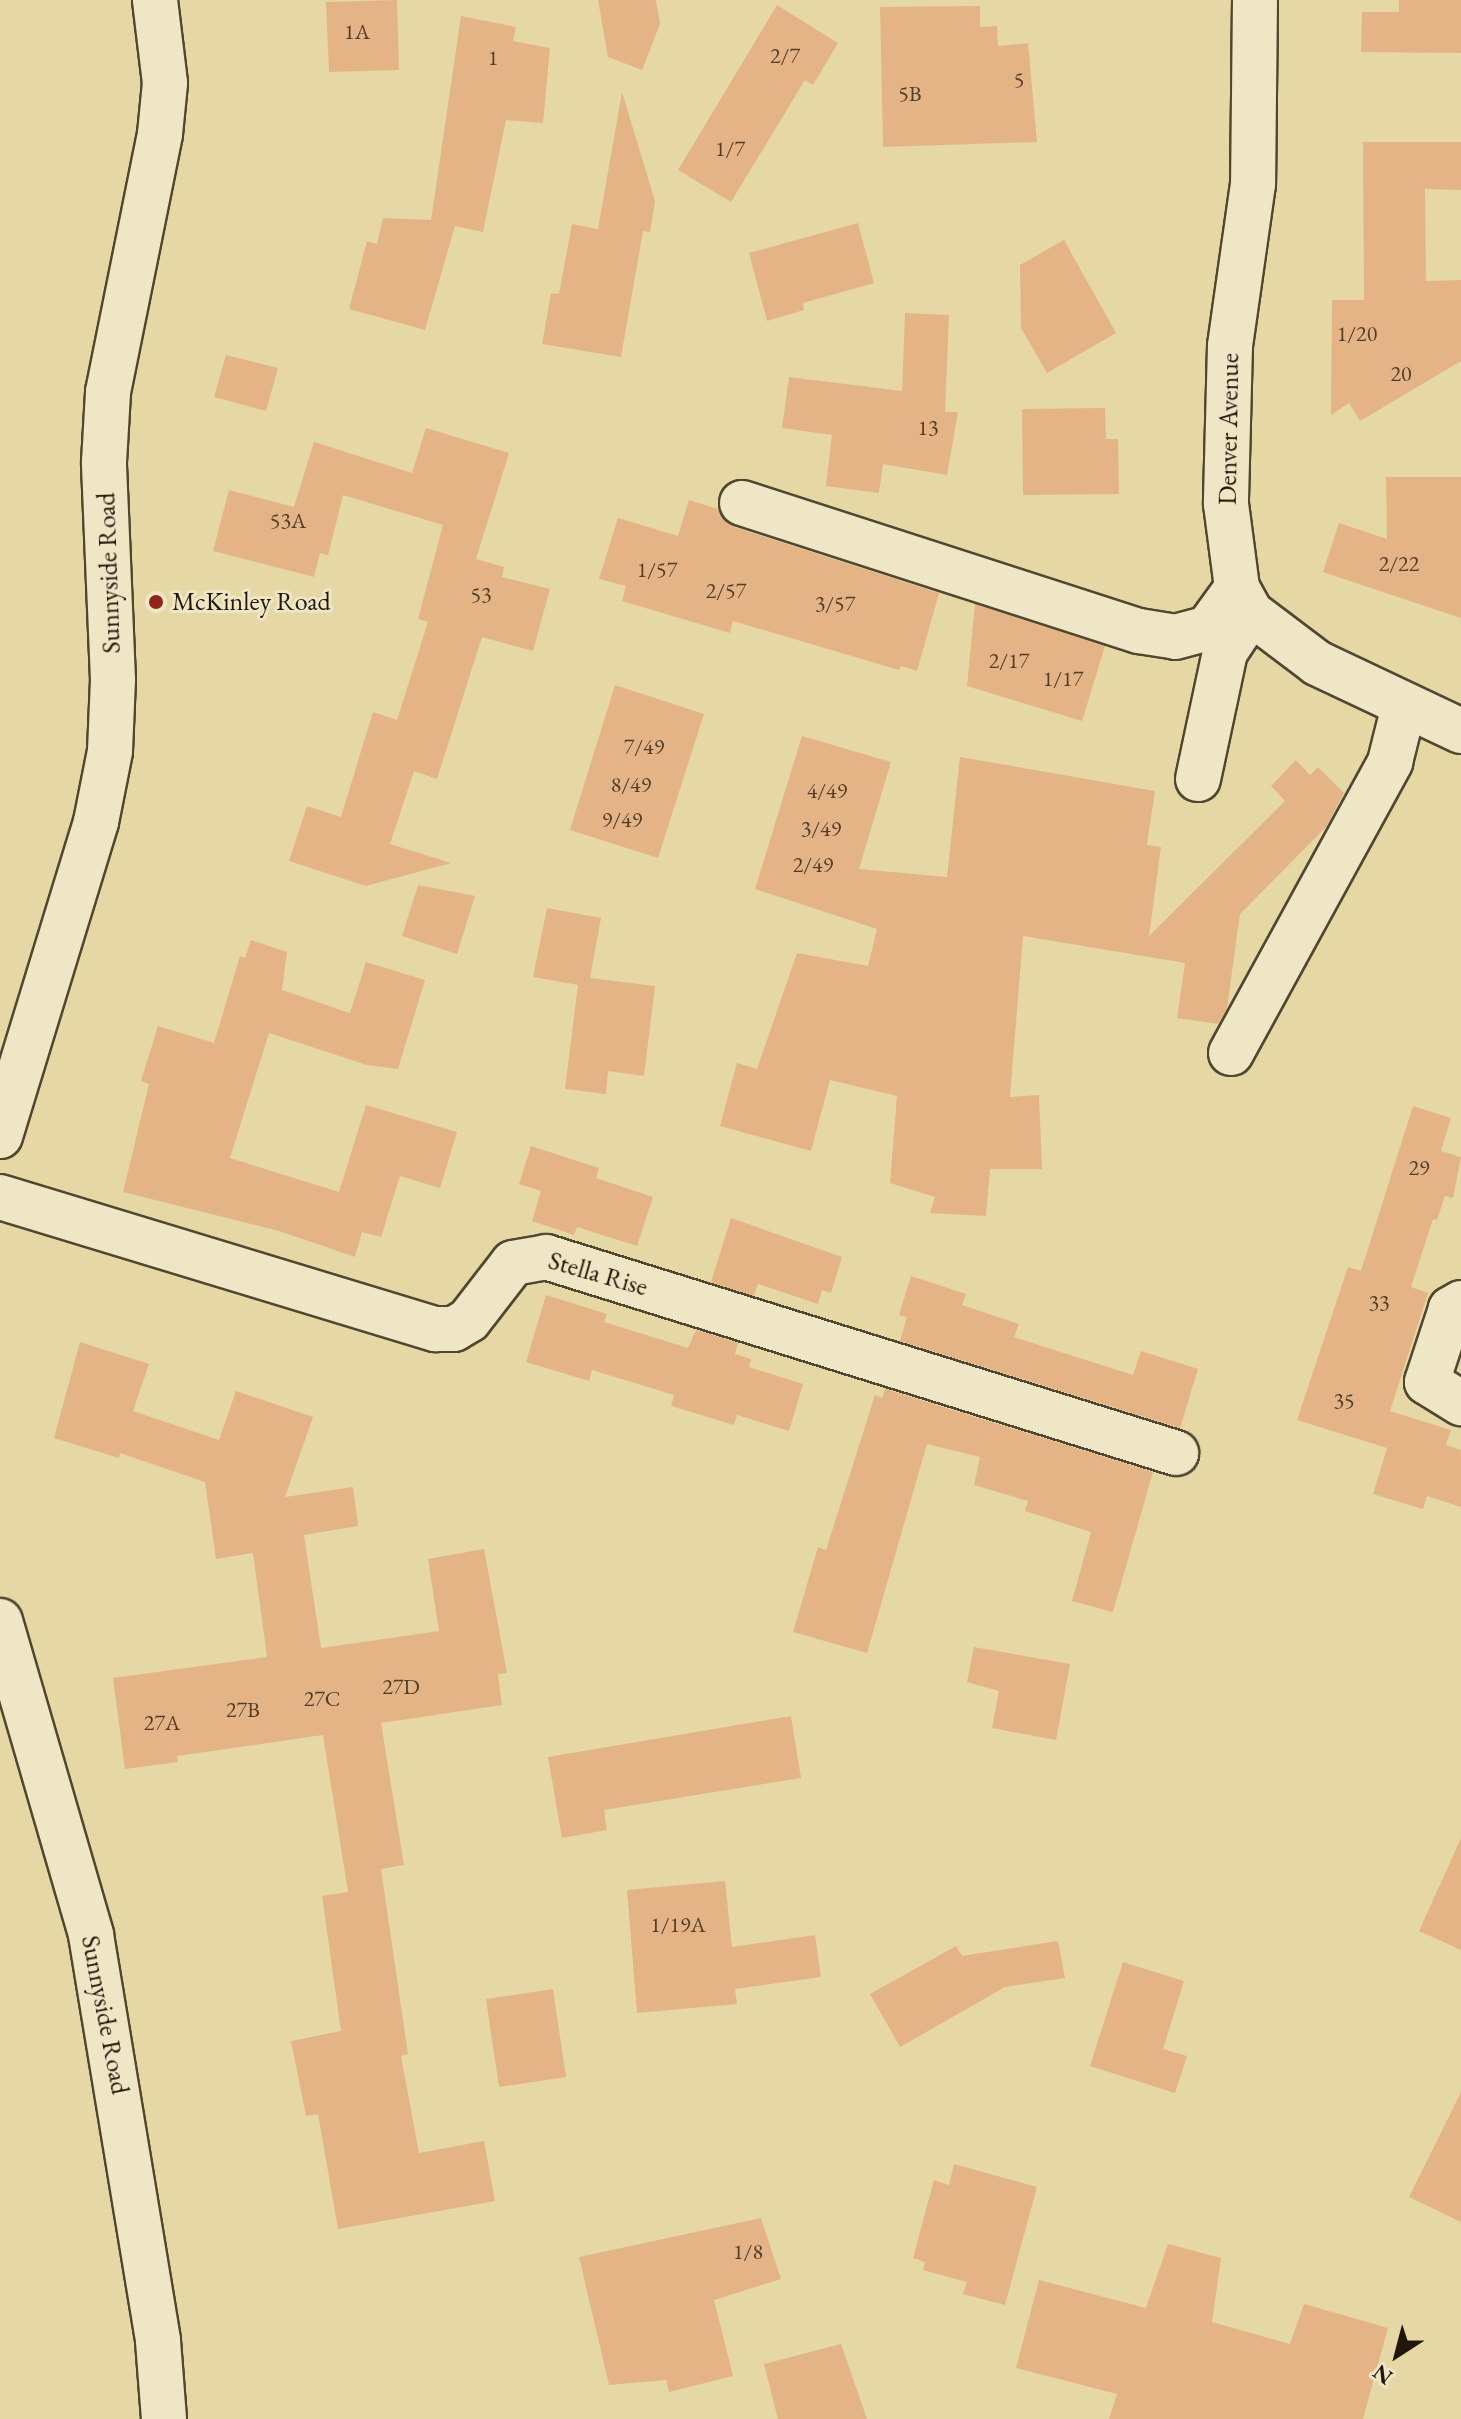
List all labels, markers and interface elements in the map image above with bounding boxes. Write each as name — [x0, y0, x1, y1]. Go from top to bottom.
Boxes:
house number: 1A — [344, 19, 370, 45]
house number: 2/7 — [770, 43, 800, 69]
house number: 1 — [488, 45, 498, 71]
house number: 5 — [1014, 67, 1024, 93]
house number: 5B — [898, 81, 922, 107]
house number: 1/7 — [715, 136, 745, 162]
house number: 1/20 — [1337, 321, 1377, 347]
street label: Denver Avenue — [1212, 353, 1246, 505]
house number: 20 — [1390, 361, 1412, 387]
house number: 13 — [917, 415, 939, 441]
street label: Sunnyside Road — [91, 492, 127, 654]
house number: 53A — [270, 508, 306, 534]
house number: 2/22 — [1379, 551, 1419, 577]
house number: 1/57 — [637, 557, 677, 583]
house number: 2/57 — [706, 578, 746, 604]
house number: 53 — [470, 582, 492, 608]
place label: McKinley Road — [172, 586, 331, 618]
house number: 3/57 — [815, 591, 855, 617]
marker: McKinley Road — [147, 593, 165, 611]
house number: 2/17 — [989, 648, 1029, 674]
house number: 1/17 — [1043, 666, 1083, 692]
house number: 7/49 — [624, 734, 664, 760]
house number: 8/49 — [611, 772, 651, 798]
house number: 4/49 — [807, 778, 847, 804]
house number: 9/49 — [602, 807, 642, 833]
house number: 3/49 — [801, 816, 841, 842]
house number: 2/49 — [793, 852, 833, 878]
house number: 29 — [1408, 1155, 1430, 1181]
street label: Stella Rise — [545, 1245, 651, 1303]
house number: 33 — [1368, 1290, 1390, 1316]
house number: 35 — [1333, 1388, 1355, 1414]
house number: 27D — [382, 1674, 420, 1700]
house number: 27C — [304, 1686, 340, 1712]
house number: 27B — [226, 1697, 260, 1723]
house number: 27A — [144, 1710, 180, 1736]
house number: 1/19A — [650, 1912, 706, 1938]
street label: Sunnyside Road — [74, 1933, 136, 2097]
house number: 1/8 — [733, 2239, 763, 2265]
north arrow — [1357, 2315, 1437, 2395]
text: N — [1367, 2358, 1398, 2392]

